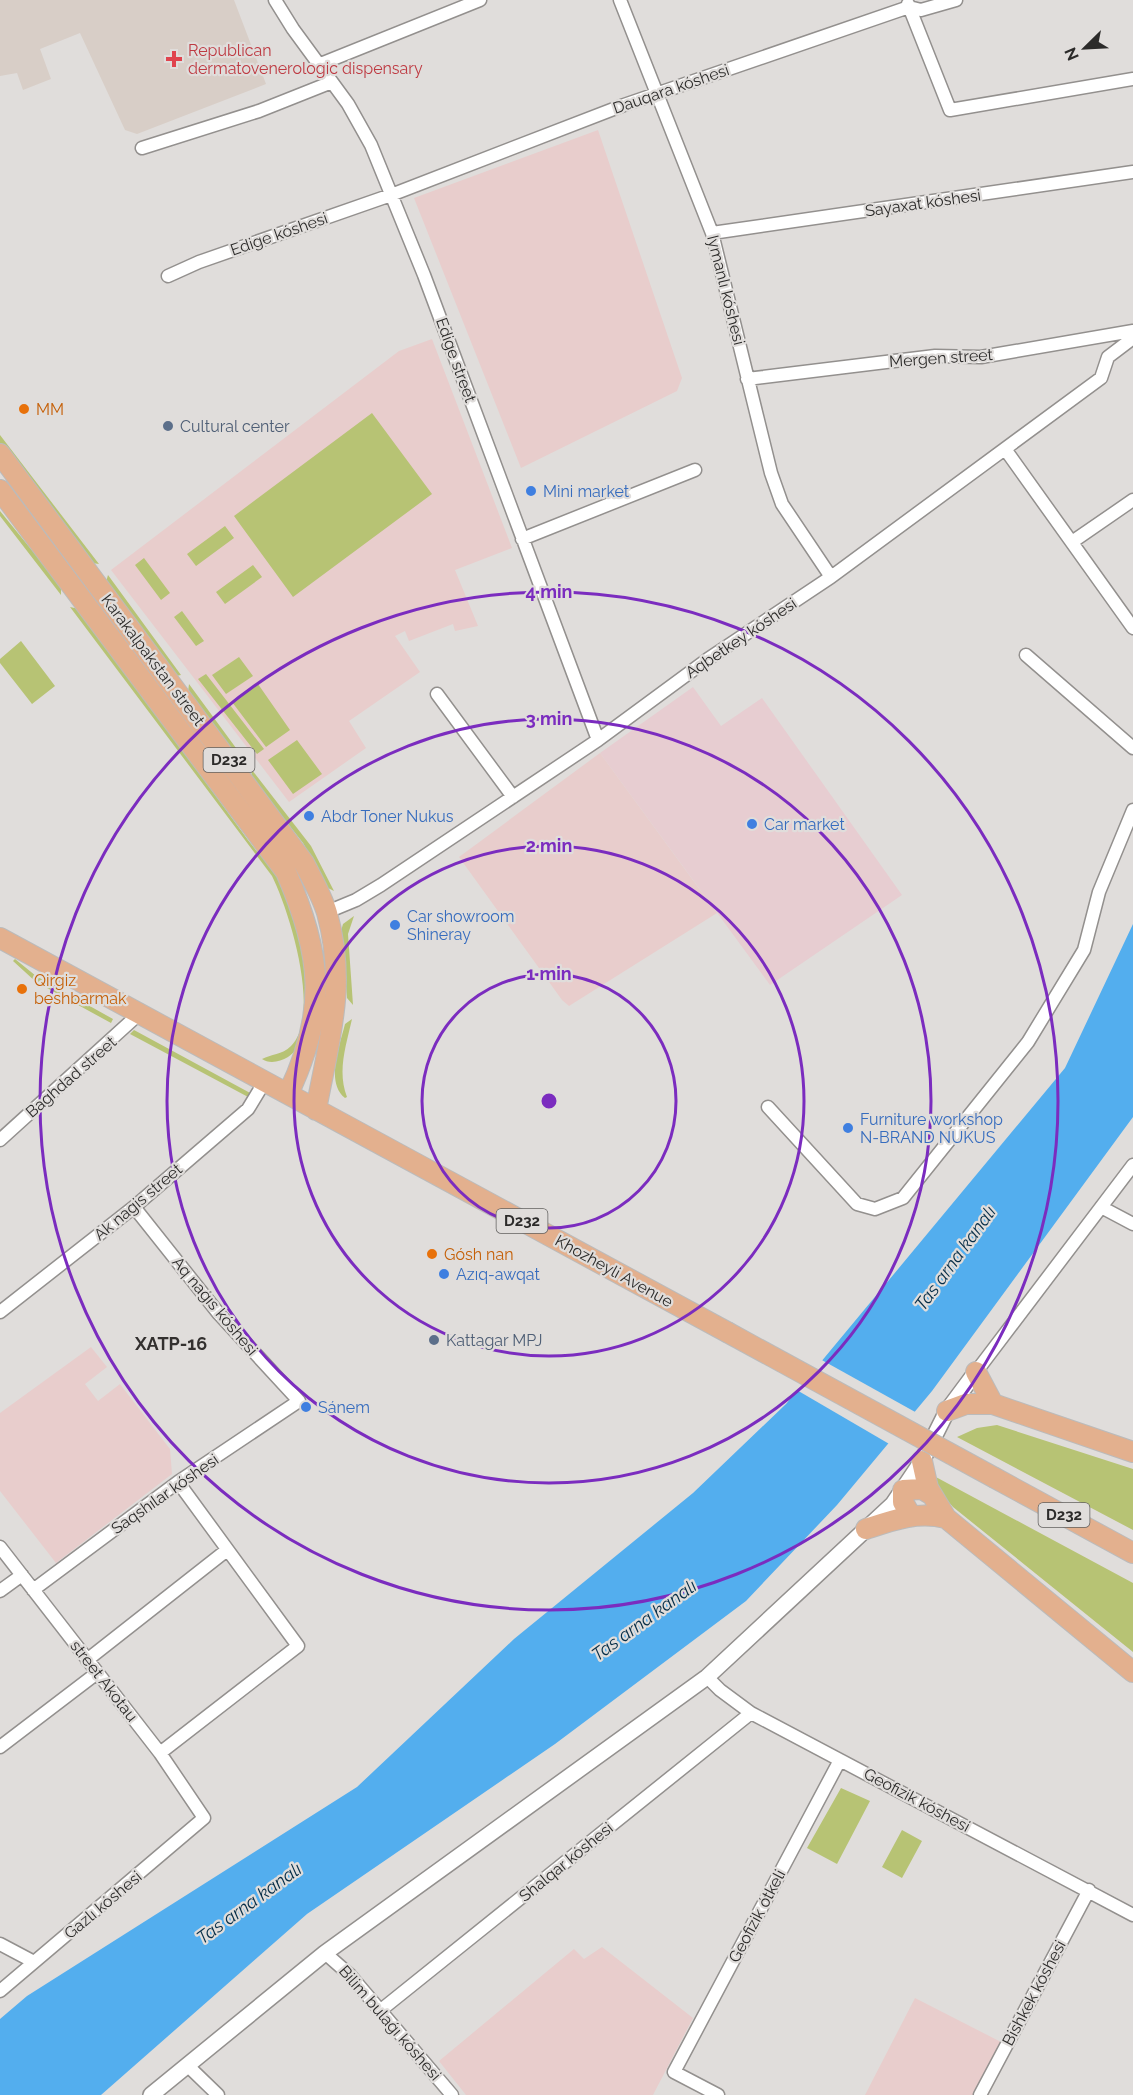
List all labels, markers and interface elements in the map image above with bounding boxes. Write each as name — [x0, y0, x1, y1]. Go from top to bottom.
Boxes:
north arrow — [1055, 18, 1115, 78]
place label: Republican dermatovenerologic dispensary — [188, 41, 423, 78]
text: N — [1061, 44, 1083, 63]
marker: Republican dermatovenerologic dispensary — [165, 50, 183, 68]
street label: Dauqara kóshesi — [610, 60, 732, 118]
street label: Sayaxat kóshesi — [864, 185, 982, 221]
street label: Edige kóshesi — [228, 208, 330, 260]
street label: Iymanlı kóshesi — [703, 233, 749, 347]
street label: Edige street — [432, 315, 480, 406]
street label: Mergen street — [889, 345, 994, 371]
place label: MM — [36, 400, 64, 419]
marker: MM — [17, 402, 31, 416]
place label: Cultural center — [180, 417, 290, 436]
marker: Cultural center — [161, 419, 175, 433]
place label: Mini market — [543, 482, 630, 501]
marker: Mini market — [524, 484, 538, 498]
text: 4 min — [526, 581, 572, 602]
street label: Karakalpakstan street — [97, 591, 209, 730]
street label: Aqbetkey kóshesi — [682, 594, 800, 682]
text: 3 min — [526, 708, 572, 729]
road number: D232 — [204, 748, 254, 772]
place label: Abdr Toner Nukus — [321, 807, 454, 826]
marker: Abdr Toner Nukus — [302, 809, 316, 823]
place label: Car market — [764, 815, 845, 834]
marker: Car market — [745, 817, 759, 831]
text: 2 min — [526, 835, 572, 856]
place label: Car showroom Shineray — [407, 907, 514, 944]
marker: Car showroom Shineray — [388, 918, 402, 932]
text: 1 min — [526, 963, 572, 984]
place label: Qirgiz beshbarmak — [34, 971, 127, 1008]
marker: Qirgiz beshbarmak — [15, 982, 29, 996]
street label: Baghdad street — [22, 1032, 121, 1122]
centre of rings — [539, 1091, 559, 1111]
place label: Furniture workshop N-BRAND NUKUS — [860, 1110, 1003, 1147]
marker: Furniture workshop N-BRAND NUKUS — [841, 1121, 855, 1135]
street label: Ak nagis street — [90, 1159, 186, 1244]
water label: Tas arna kanalı — [910, 1201, 1000, 1314]
road number: D232 — [496, 1209, 548, 1233]
street label: Khozheyli Avenue — [552, 1231, 676, 1311]
place label: Gósh nan — [444, 1245, 514, 1264]
marker: Gósh nan — [425, 1247, 439, 1261]
street label: Aq naǵıs kóshesi — [168, 1253, 262, 1359]
place label: Azıq-awqat — [456, 1265, 541, 1284]
marker: Azıq-awqat — [437, 1267, 451, 1281]
place label: Kattagar MPJ — [446, 1331, 542, 1350]
district label: XATP-16 — [134, 1333, 207, 1354]
marker: Kattagar MPJ — [427, 1333, 441, 1347]
place label: Sánem — [318, 1398, 370, 1417]
marker: Sánem — [299, 1400, 313, 1414]
street label: Saqshılar kóshesi — [108, 1450, 222, 1538]
road number: D232 — [1038, 1503, 1090, 1527]
water label: Tas arna kanalı — [588, 1575, 701, 1665]
street label: street Akotau — [66, 1637, 142, 1725]
street label: Geofizik kóshesi — [861, 1764, 973, 1836]
street label: Shalqar kóshesi — [515, 1818, 617, 1906]
water label: Tas arna kanalı — [193, 1858, 306, 1948]
street label: Geofizik ótkeli — [725, 1866, 789, 1966]
street label: Gazlı kóshesi — [60, 1867, 146, 1943]
street label: Bishkek kóshesi — [998, 1937, 1070, 2049]
street label: Bilim bulaǵı kóshesi — [335, 1962, 445, 2084]

